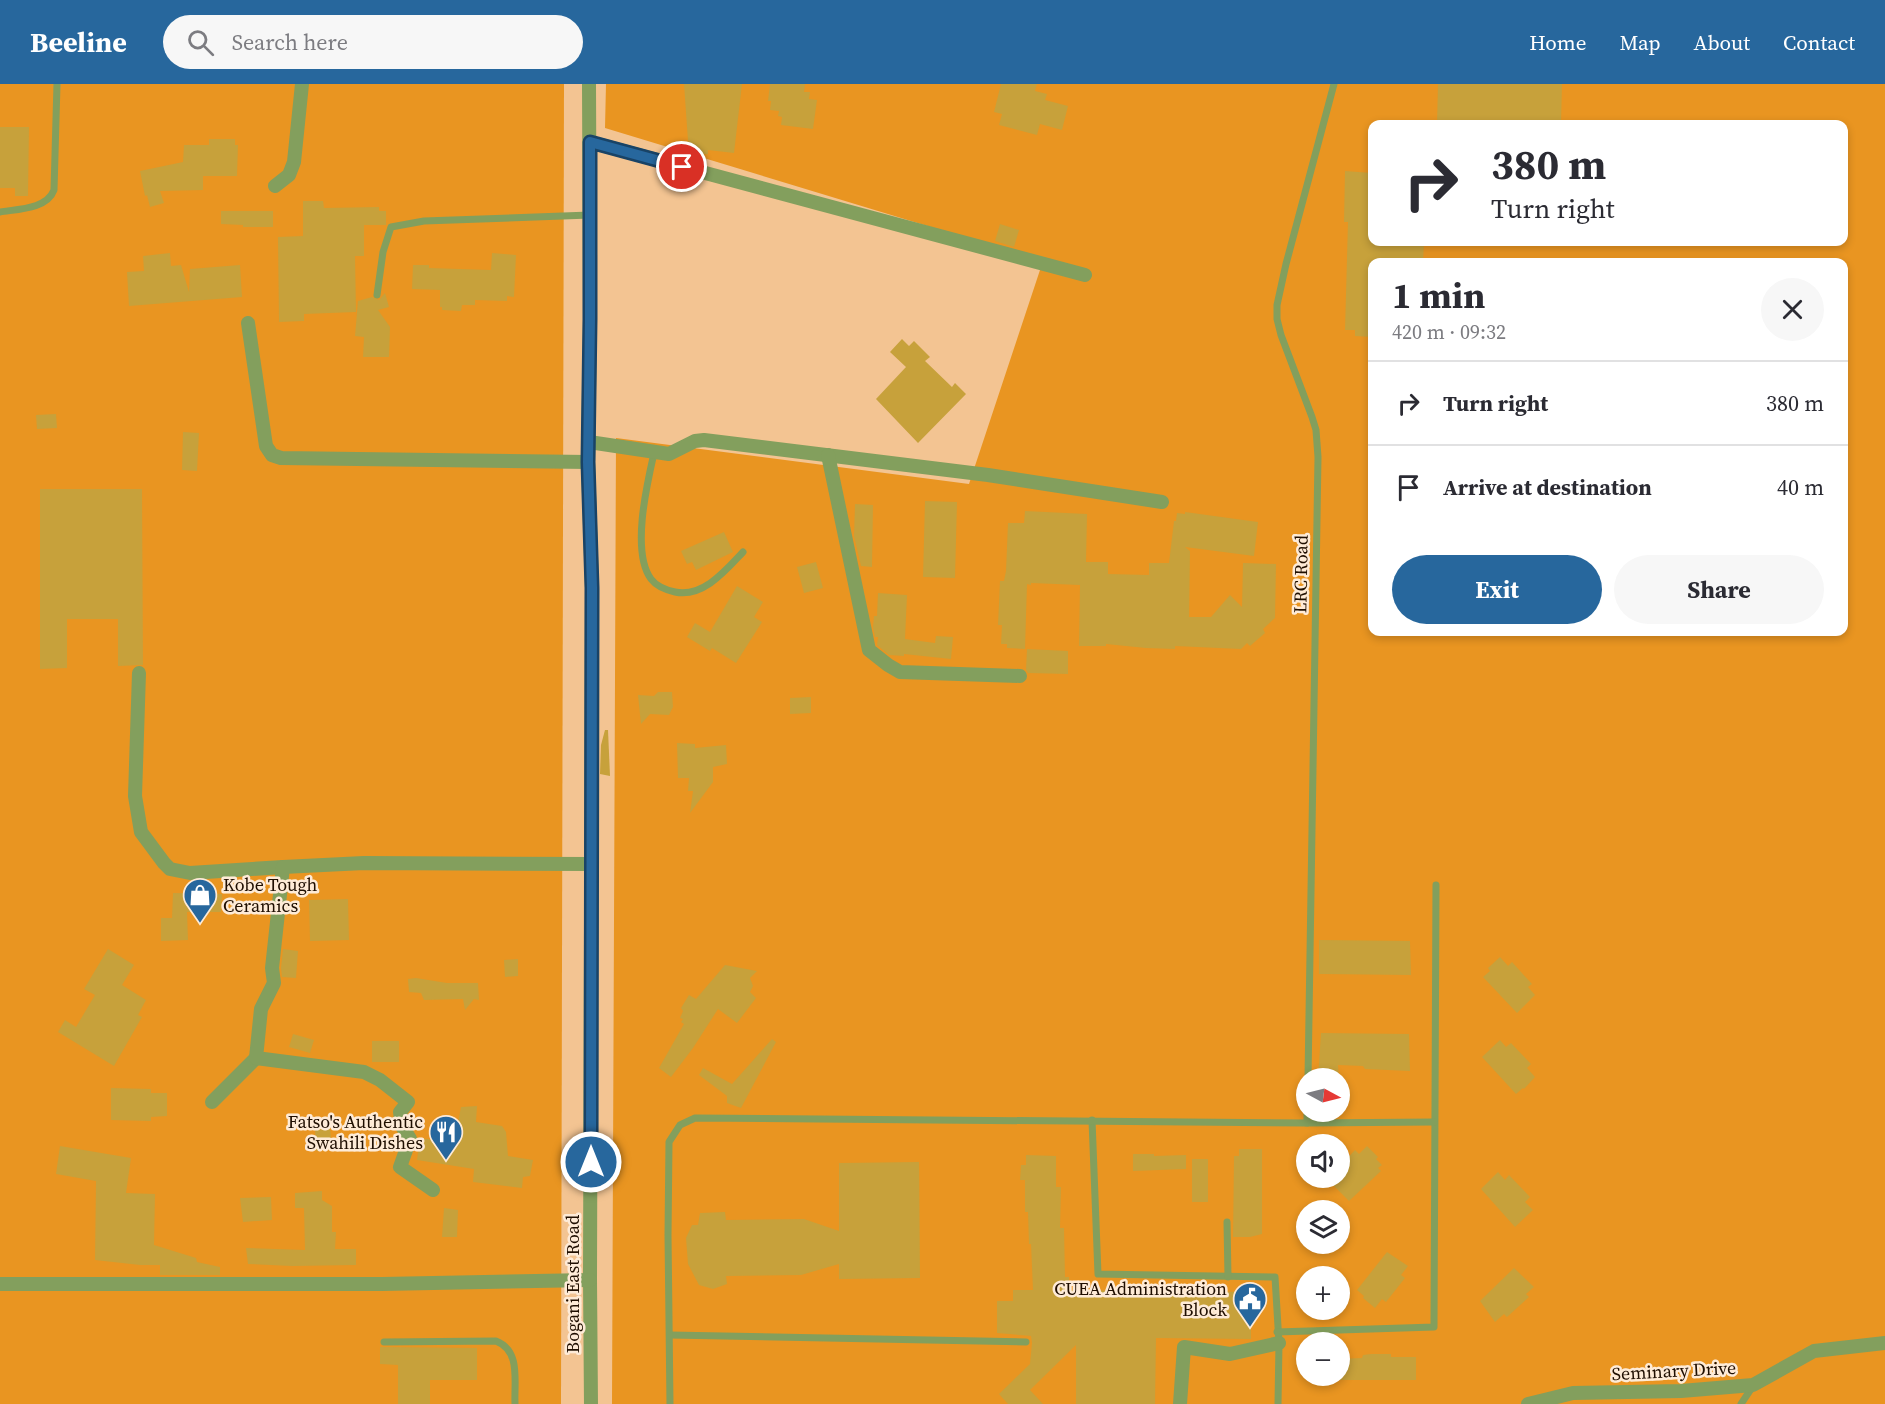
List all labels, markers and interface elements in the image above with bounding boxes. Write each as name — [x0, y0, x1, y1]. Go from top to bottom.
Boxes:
search box — [163, 15, 583, 69]
text: Beeline — [30, 23, 127, 61]
icon: search — [184, 26, 217, 59]
text: Search here — [232, 27, 348, 57]
text: Home — [1529, 28, 1587, 57]
text: Map — [1620, 28, 1661, 57]
text: About — [1694, 28, 1750, 57]
text: Contact — [1783, 28, 1855, 57]
text: 380 m — [1491, 135, 1606, 193]
pin — [656, 141, 707, 192]
icon: right — [1392, 144, 1470, 222]
icon: arrive — [665, 150, 698, 183]
text: Turn right — [1491, 190, 1615, 227]
text: 1 min — [1392, 271, 1485, 320]
button: close — [1761, 278, 1824, 341]
text: 420 m · 09:32 — [1392, 318, 1506, 346]
icon: right — [1392, 387, 1425, 420]
text: Turn right — [1443, 388, 1548, 418]
text: 380 m — [1766, 388, 1824, 418]
icon: arrive — [1392, 471, 1425, 504]
text: Arrive at destination — [1443, 472, 1652, 502]
text: 40 m — [1777, 472, 1824, 502]
street label: LRC Road — [1287, 535, 1314, 613]
button: Exit — [1392, 555, 1602, 624]
button: Share — [1614, 555, 1824, 624]
place label: Kobe Tough Ceramics — [223, 872, 318, 918]
shop icon: Kobe Tough Ceramics — [182, 877, 218, 924]
north arrow — [1296, 1068, 1350, 1122]
map controls — [1296, 1068, 1350, 1386]
place label: Fatso's Authentic Swahili Dishes — [288, 1109, 423, 1155]
restaurant icon: Fatso's Authentic Swahili Dishes — [428, 1114, 464, 1161]
position arrow — [559, 1130, 623, 1194]
button: sound — [1296, 1134, 1350, 1188]
button: layers — [1296, 1200, 1350, 1254]
street label: Bogani East Road — [560, 1215, 585, 1353]
button: + — [1296, 1266, 1350, 1320]
place label: CUEA Administration Block — [1054, 1276, 1227, 1322]
public building icon: CUEA Administration Block — [1232, 1281, 1268, 1328]
button: − — [1296, 1332, 1350, 1386]
street label: Seminary Drive — [1611, 1355, 1737, 1386]

